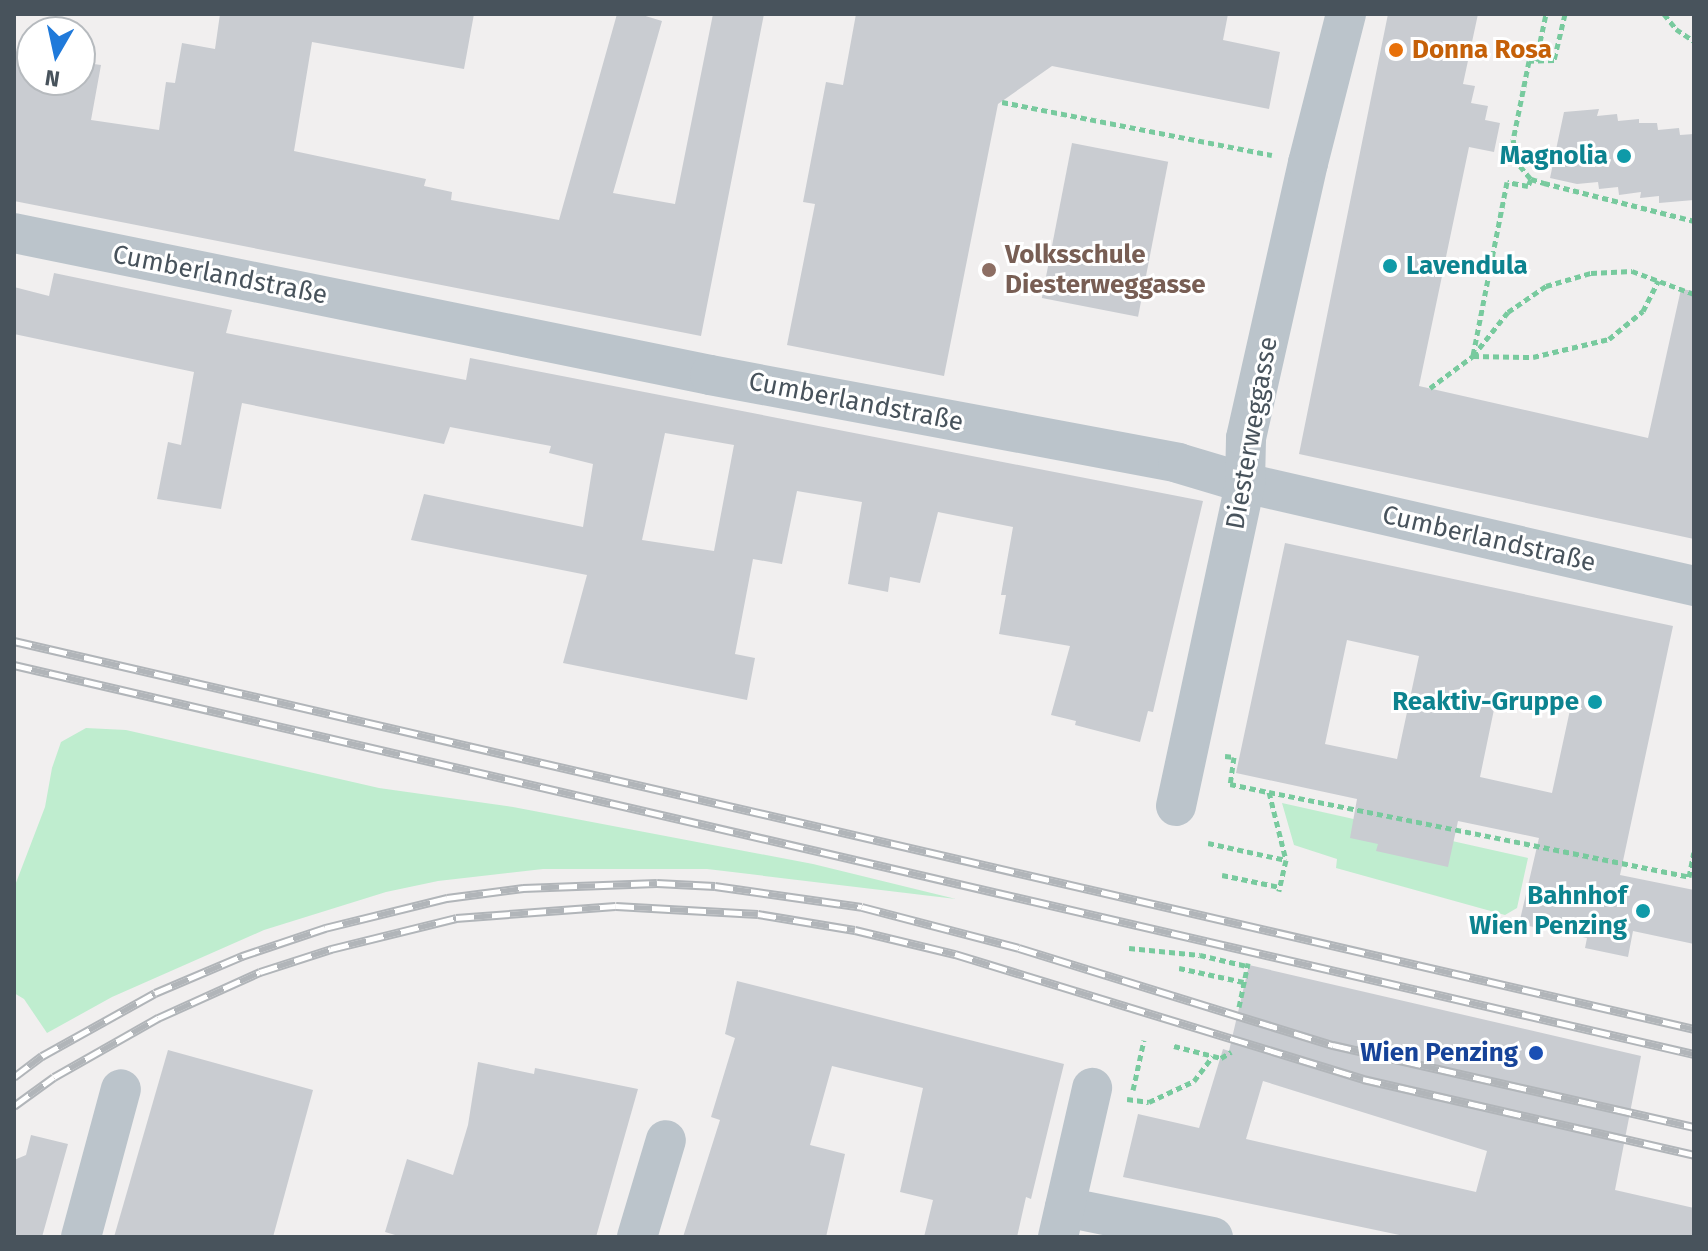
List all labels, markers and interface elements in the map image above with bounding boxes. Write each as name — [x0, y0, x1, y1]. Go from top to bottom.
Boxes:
north arrow — [16, 16, 96, 96]
place label: Donna Rosa — [1412, 34, 1552, 66]
marker: Donna Rosa — [1387, 41, 1405, 59]
text: N — [43, 64, 62, 93]
place label: Magnolia — [1500, 140, 1608, 172]
marker: Magnolia — [1615, 147, 1633, 165]
street label: Cumberlandstraße — [110, 239, 330, 311]
place label: Volksschule Diesterweggasse — [1005, 239, 1206, 300]
place label: Lavendula — [1406, 250, 1528, 282]
marker: Lavendula — [1381, 257, 1399, 275]
marker: Volksschule Diesterweggasse — [980, 261, 998, 279]
street label: Diesterweggasse — [1220, 334, 1284, 532]
street label: Cumberlandstraße — [746, 366, 966, 438]
street label: Cumberlandstraße — [1379, 499, 1599, 579]
place label: Reaktiv-Gruppe — [1392, 686, 1579, 718]
marker: Reaktiv-Gruppe — [1586, 693, 1604, 711]
place label: Bahnhof Wien Penzing — [1469, 880, 1627, 942]
marker: Bahnhof Wien Penzing — [1634, 902, 1652, 920]
place label: Wien Penzing — [1360, 1037, 1518, 1069]
marker: Wien Penzing — [1525, 1042, 1547, 1064]

